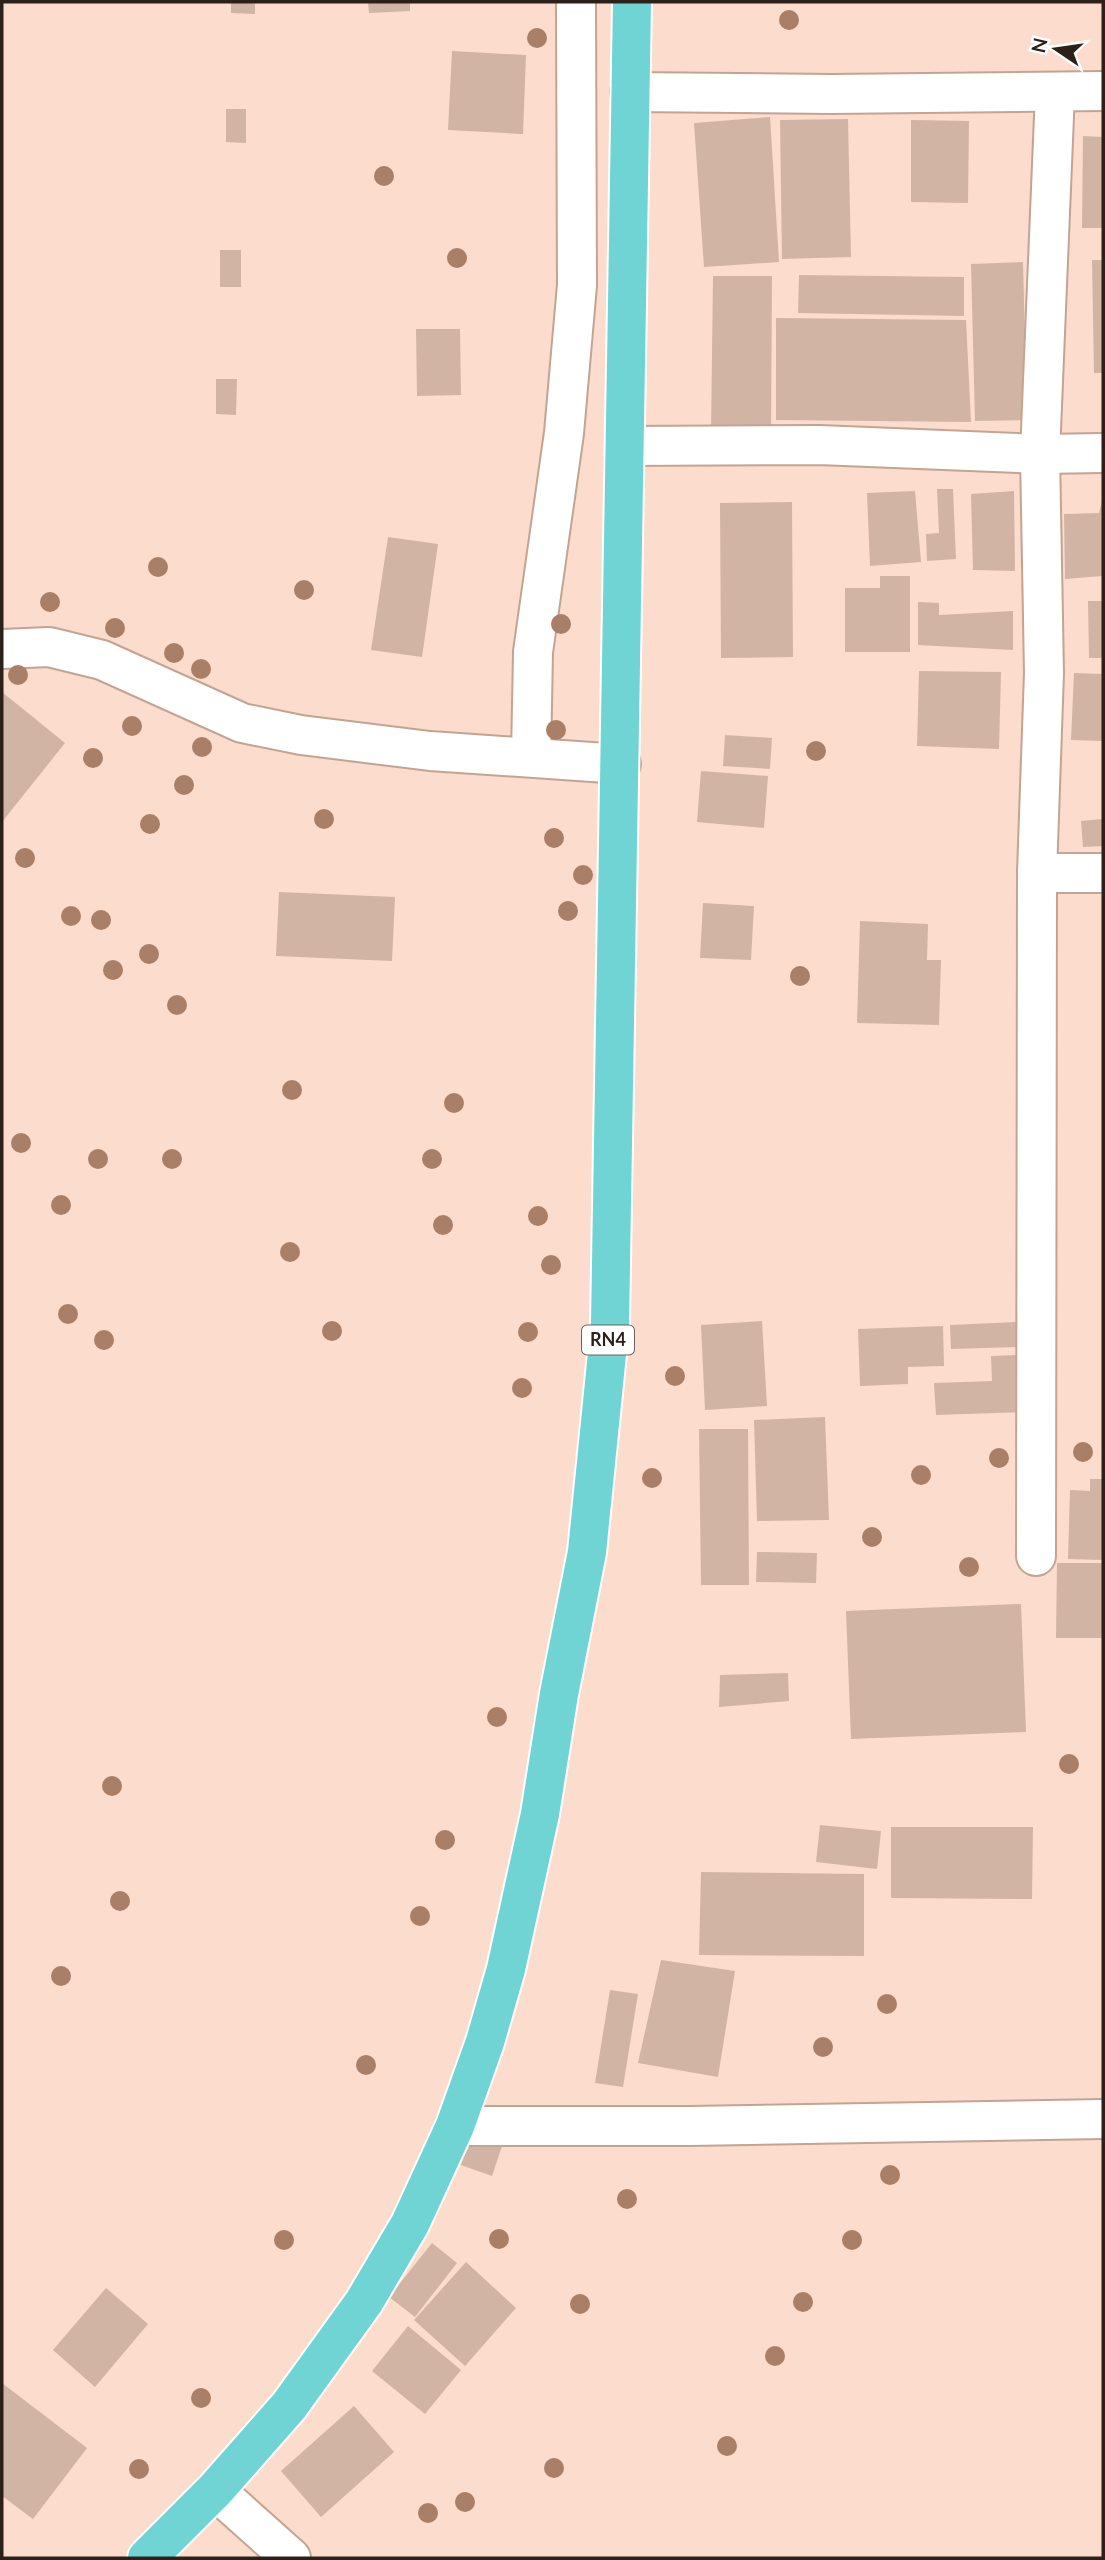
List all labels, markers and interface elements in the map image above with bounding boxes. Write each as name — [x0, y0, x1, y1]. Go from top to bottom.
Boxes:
north arrow — [1021, 14, 1091, 84]
text: N — [1026, 35, 1052, 55]
road number: RN4 — [582, 1325, 634, 1354]

